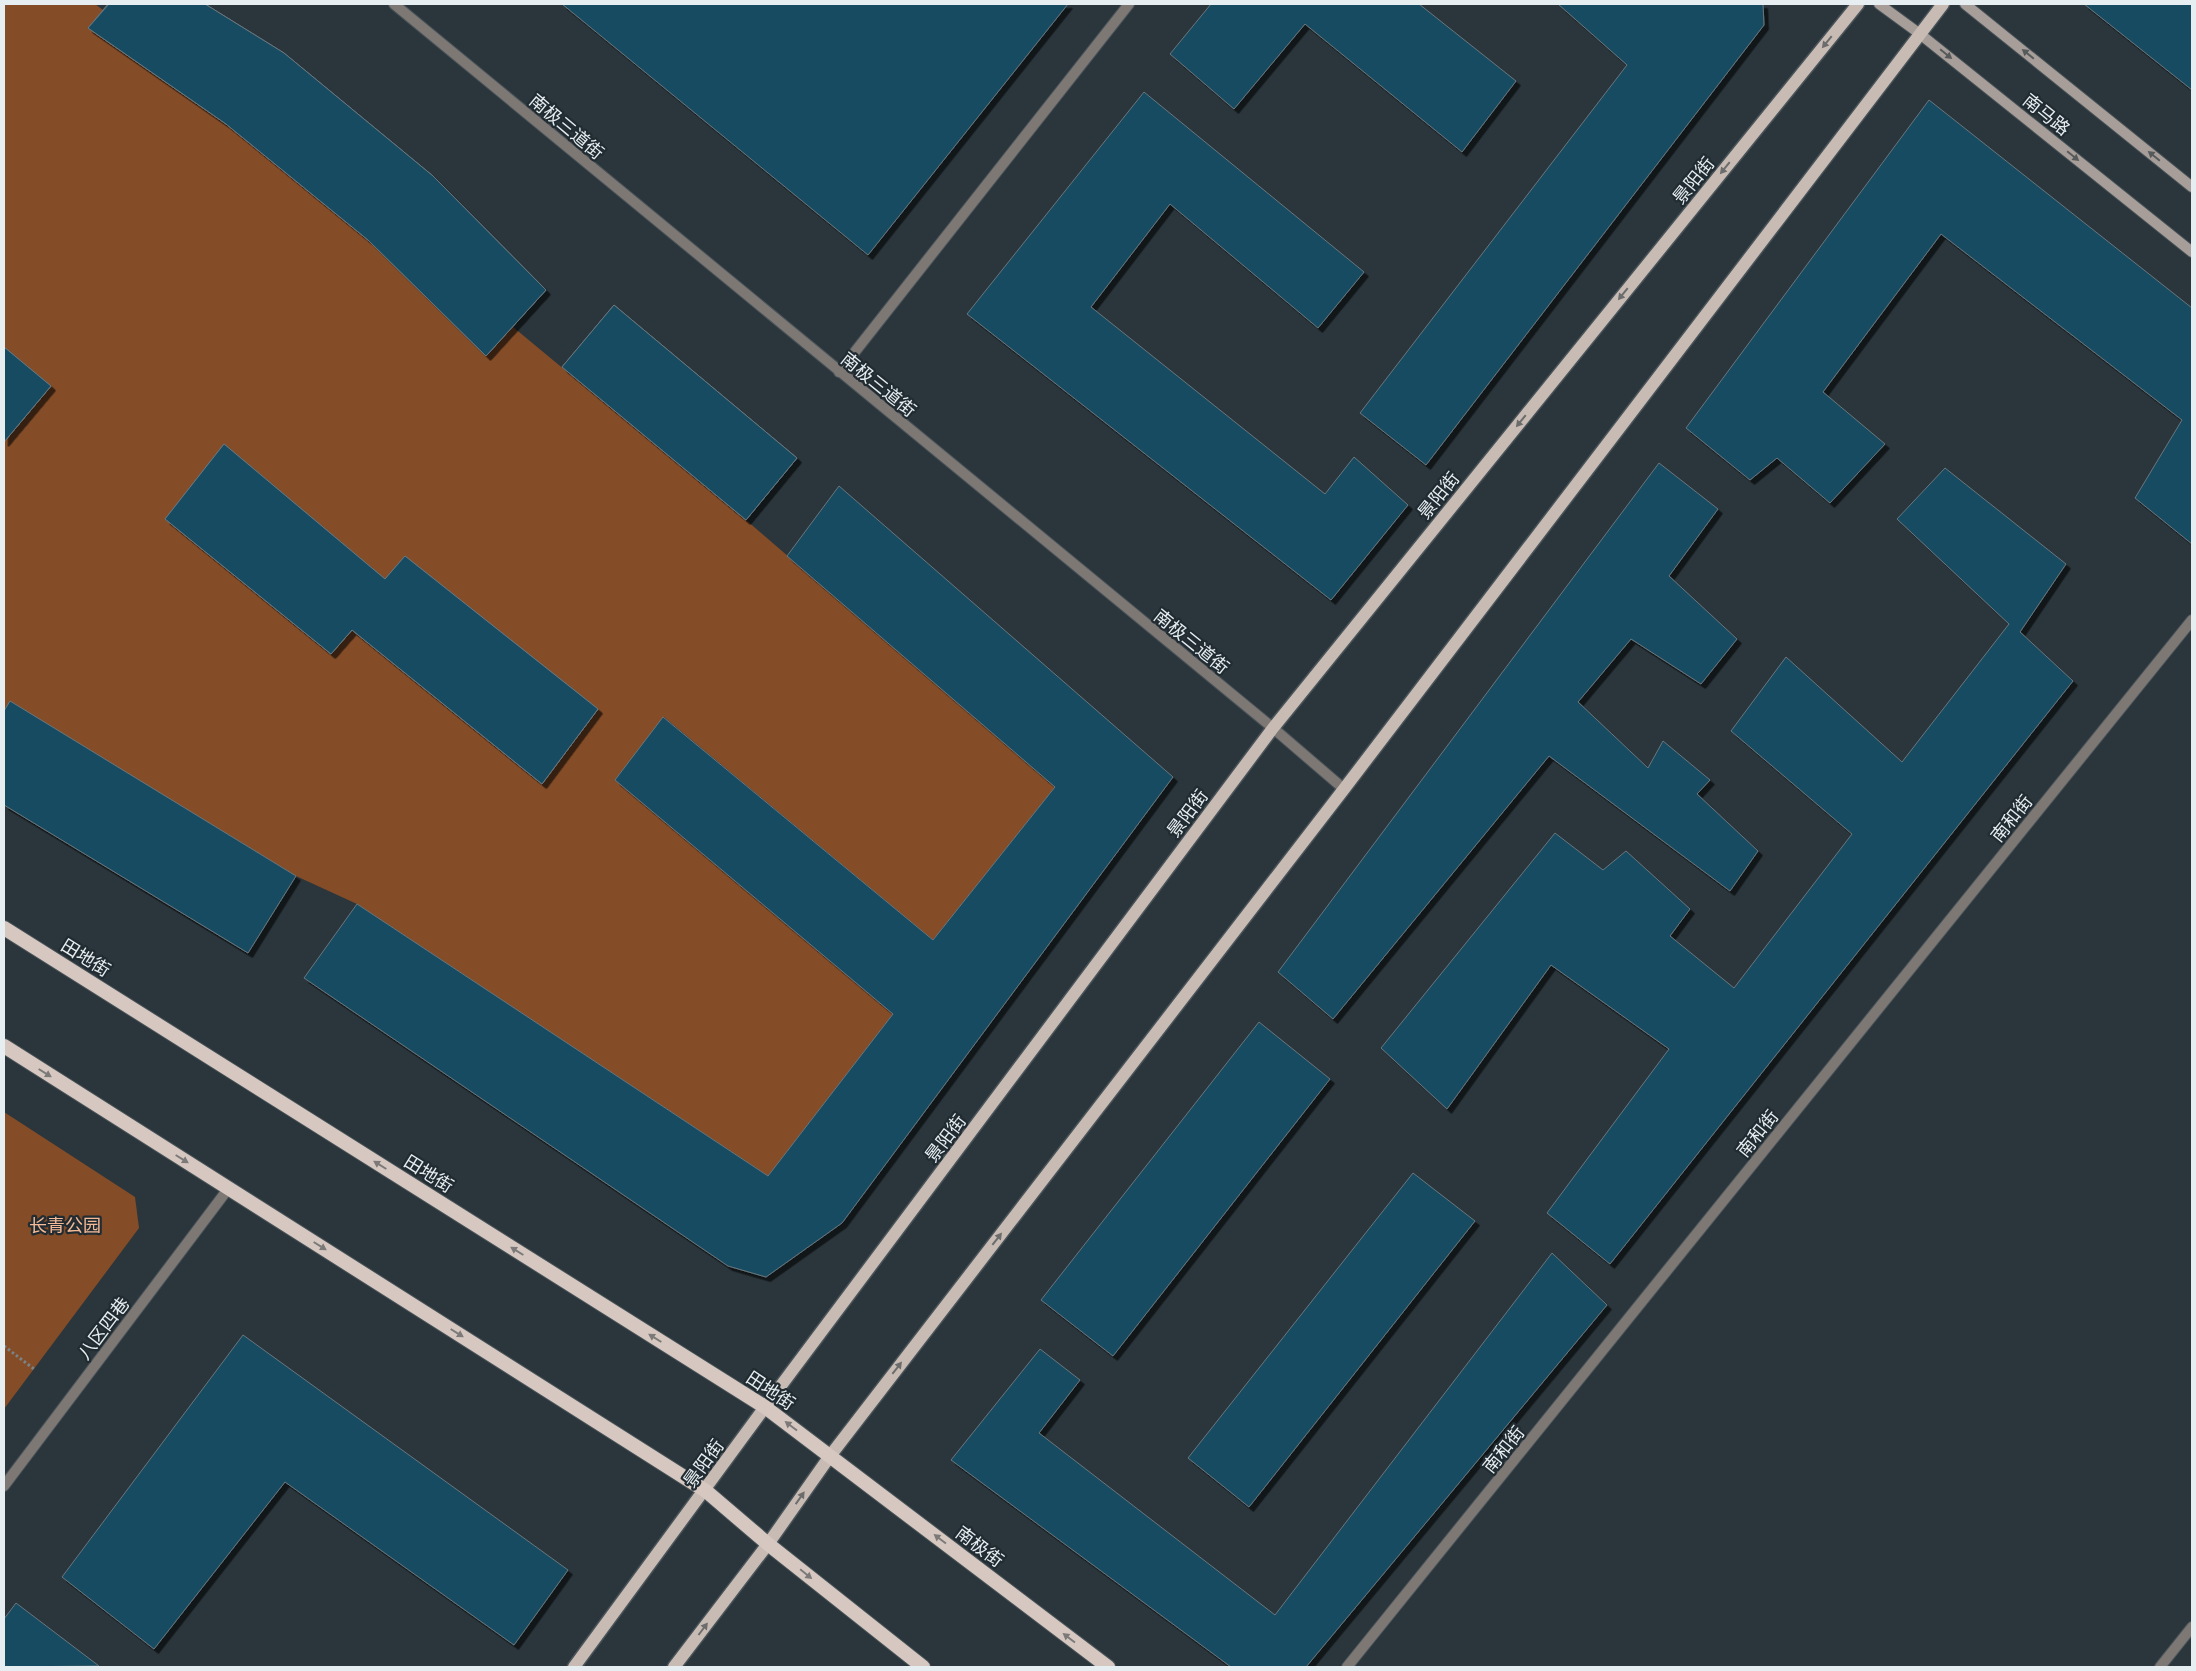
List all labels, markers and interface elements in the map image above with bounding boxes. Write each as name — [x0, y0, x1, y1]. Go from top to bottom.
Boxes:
one-way arrow — [1822, 35, 1833, 48]
one-way arrow — [1939, 49, 1952, 60]
one-way arrow — [2022, 49, 2035, 60]
street label: 南极三道街 — [525, 88, 609, 164]
street label: 南马路 — [2018, 88, 2076, 140]
street label: 景阳街 — [1667, 151, 1719, 209]
one-way arrow — [2066, 151, 2079, 162]
one-way arrow — [2148, 151, 2161, 162]
one-way arrow — [1720, 161, 1731, 174]
one-way arrow — [1618, 288, 1629, 301]
street label: 南极三道街 — [836, 346, 922, 422]
one-way arrow — [1515, 414, 1526, 427]
street label: 景阳街 — [1412, 466, 1464, 524]
street label: 南极三道街 — [1149, 603, 1235, 679]
street label: 景阳街 — [1161, 784, 1213, 842]
street label: 南和街 — [1985, 789, 2037, 847]
street label: 田地街 — [57, 933, 115, 981]
one-way arrow — [38, 1068, 52, 1077]
street label: 南和街 — [1731, 1104, 1783, 1162]
street label: 景阳街 — [919, 1109, 971, 1167]
street label: 田地街 — [400, 1149, 458, 1197]
one-way arrow — [176, 1155, 189, 1164]
one-way arrow — [373, 1160, 386, 1169]
park label: 长青公园 — [29, 1213, 101, 1237]
one-way arrow — [991, 1233, 1002, 1246]
one-way arrow — [313, 1242, 326, 1251]
one-way arrow — [511, 1247, 524, 1256]
street label: 八区四巷 — [72, 1292, 134, 1364]
one-way arrow — [450, 1329, 463, 1338]
one-way arrow — [648, 1333, 661, 1342]
one-way arrow — [892, 1362, 903, 1375]
street label: 田地街 — [742, 1365, 800, 1415]
street label: 南和街 — [1477, 1420, 1529, 1478]
one-way arrow — [785, 1421, 798, 1432]
street label: 景阳街 — [677, 1434, 729, 1492]
one-way arrow — [795, 1491, 805, 1505]
street label: 南极街 — [951, 1520, 1009, 1572]
one-way arrow — [933, 1534, 947, 1544]
one-way arrow — [799, 1569, 812, 1580]
one-way arrow — [698, 1622, 709, 1635]
one-way arrow — [1063, 1632, 1076, 1643]

